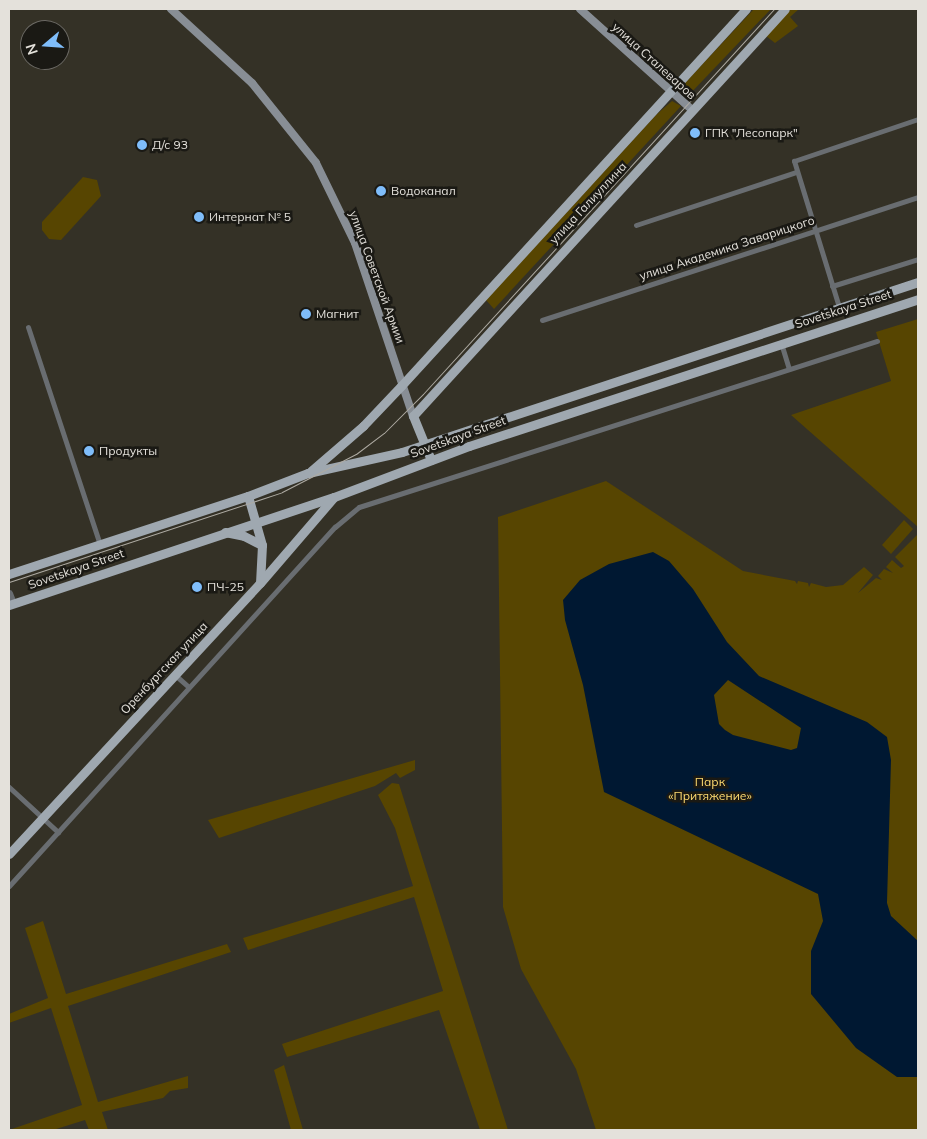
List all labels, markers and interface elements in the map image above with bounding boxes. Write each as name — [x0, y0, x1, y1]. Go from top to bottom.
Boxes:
north arrow — [20, 20, 70, 70]
street label: улица Сталеваров — [609, 20, 699, 102]
text: N — [21, 42, 42, 57]
place label: ГПК "Лесопарк" — [705, 126, 798, 140]
marker: ГПК "Лесопарк" — [689, 127, 701, 139]
place label: Д/с 93 — [152, 138, 188, 152]
marker: Д/с 93 — [136, 139, 148, 151]
street label: улица Галиуллина — [546, 159, 630, 247]
place label: Водоканал — [391, 184, 456, 198]
marker: Водоканал — [375, 185, 387, 197]
street label: улица Советской Армии — [346, 209, 408, 345]
place label: Интернат № 5 — [209, 210, 291, 224]
marker: Интернат № 5 — [193, 211, 205, 223]
street label: улица Академика Заварицкого — [638, 213, 816, 283]
street label: Sovetskaya Street — [793, 287, 893, 331]
place label: Магнит — [316, 307, 359, 321]
marker: Магнит — [300, 308, 312, 320]
street label: Sovetskaya Street — [408, 413, 508, 461]
place label: Продукты — [99, 444, 157, 458]
marker: Продукты — [83, 445, 95, 457]
street label: Sovetskaya Street — [26, 546, 126, 592]
place label: ПЧ-25 — [207, 580, 244, 594]
marker: ПЧ-25 — [191, 581, 203, 593]
street label: Оренбургская улица — [117, 619, 211, 717]
park label: Парк «Притяжение» — [668, 775, 752, 803]

